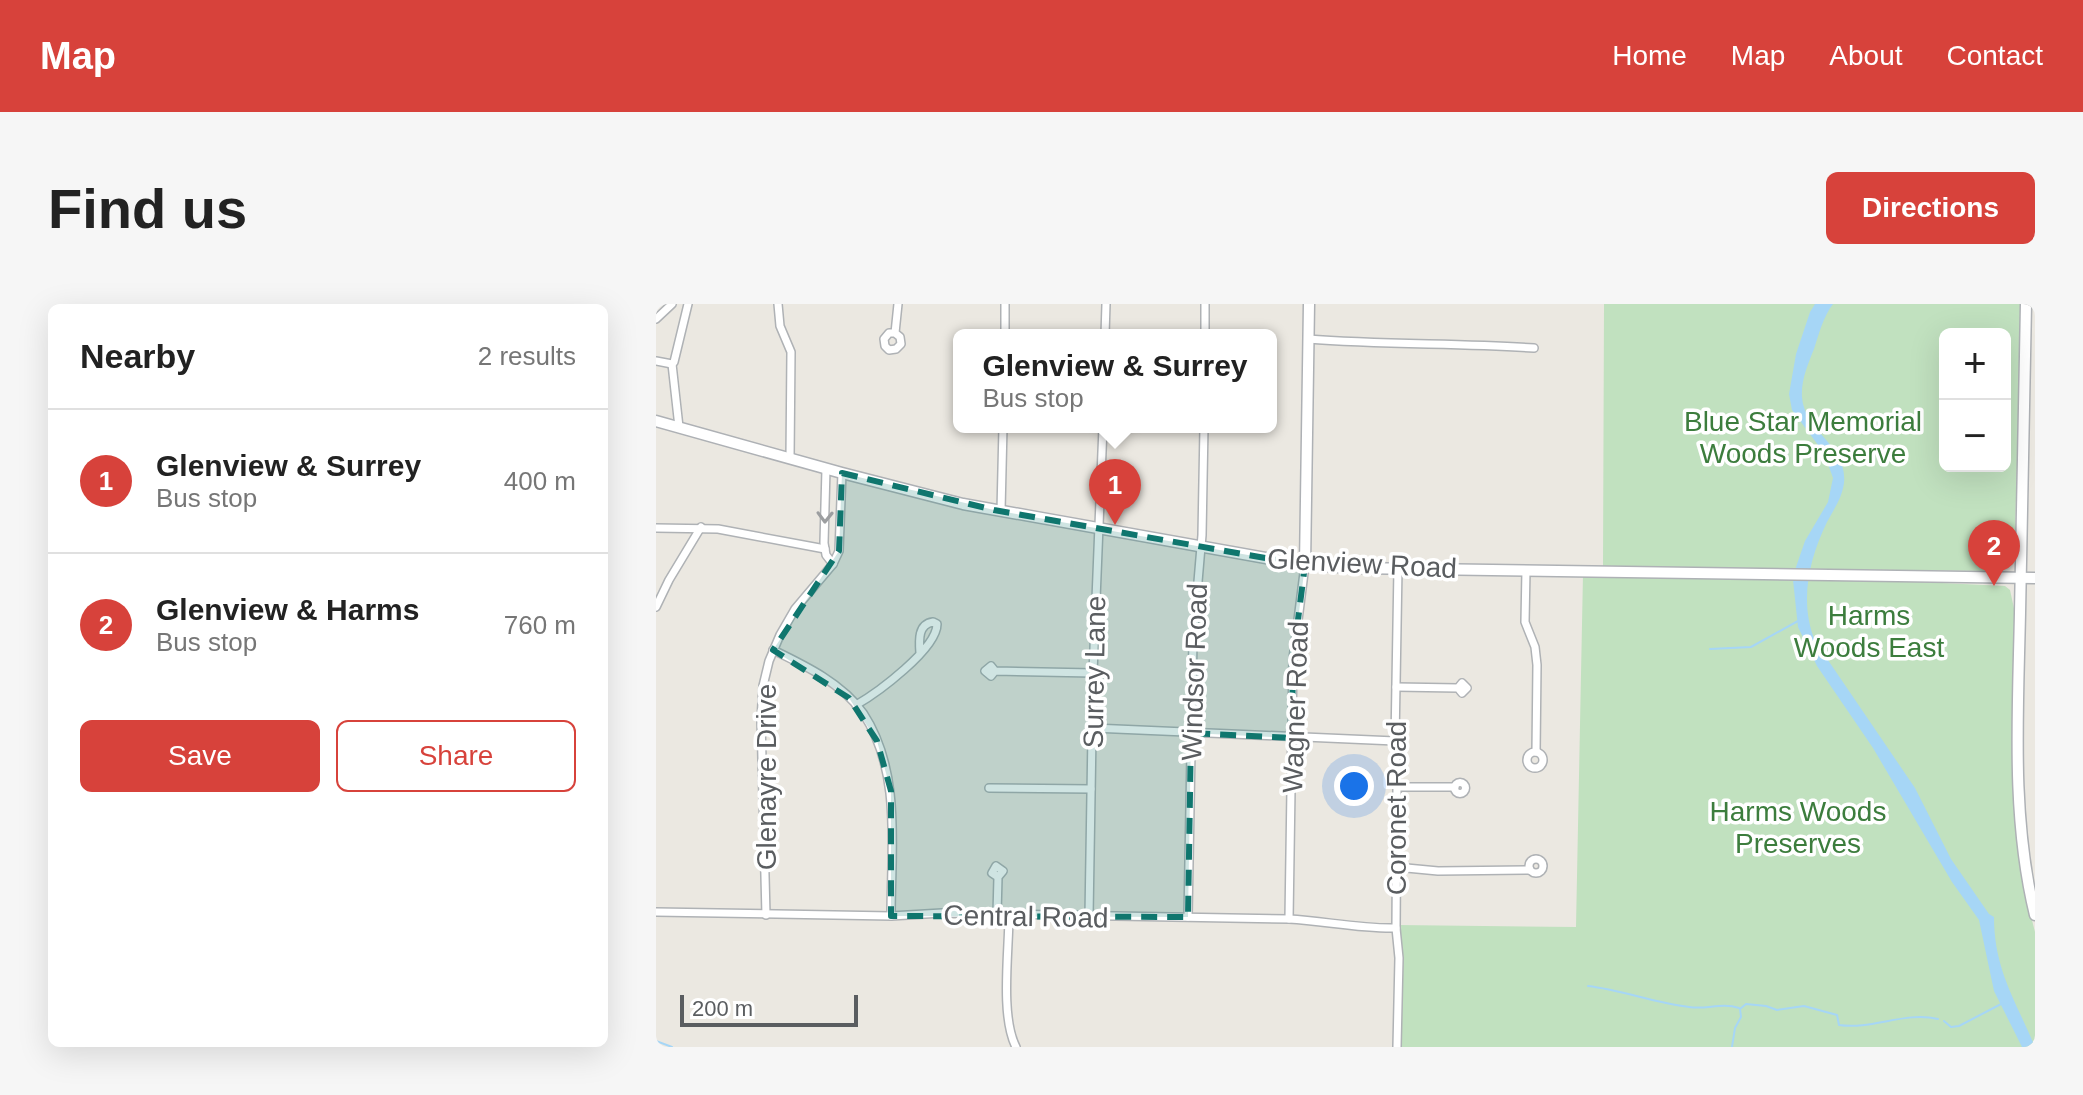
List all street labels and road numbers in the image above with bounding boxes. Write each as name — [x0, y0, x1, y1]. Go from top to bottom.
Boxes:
street label: Glenview Road — [1266, 543, 1458, 584]
street label: Windsor Road — [1176, 583, 1213, 761]
street label: Surrey Lane — [1078, 595, 1111, 749]
street label: Wagner Road — [1277, 621, 1314, 793]
street label: Glenayre Drive — [751, 684, 782, 870]
street label: Coronet Road — [1381, 721, 1412, 895]
street label: Central Road — [943, 900, 1109, 933]

